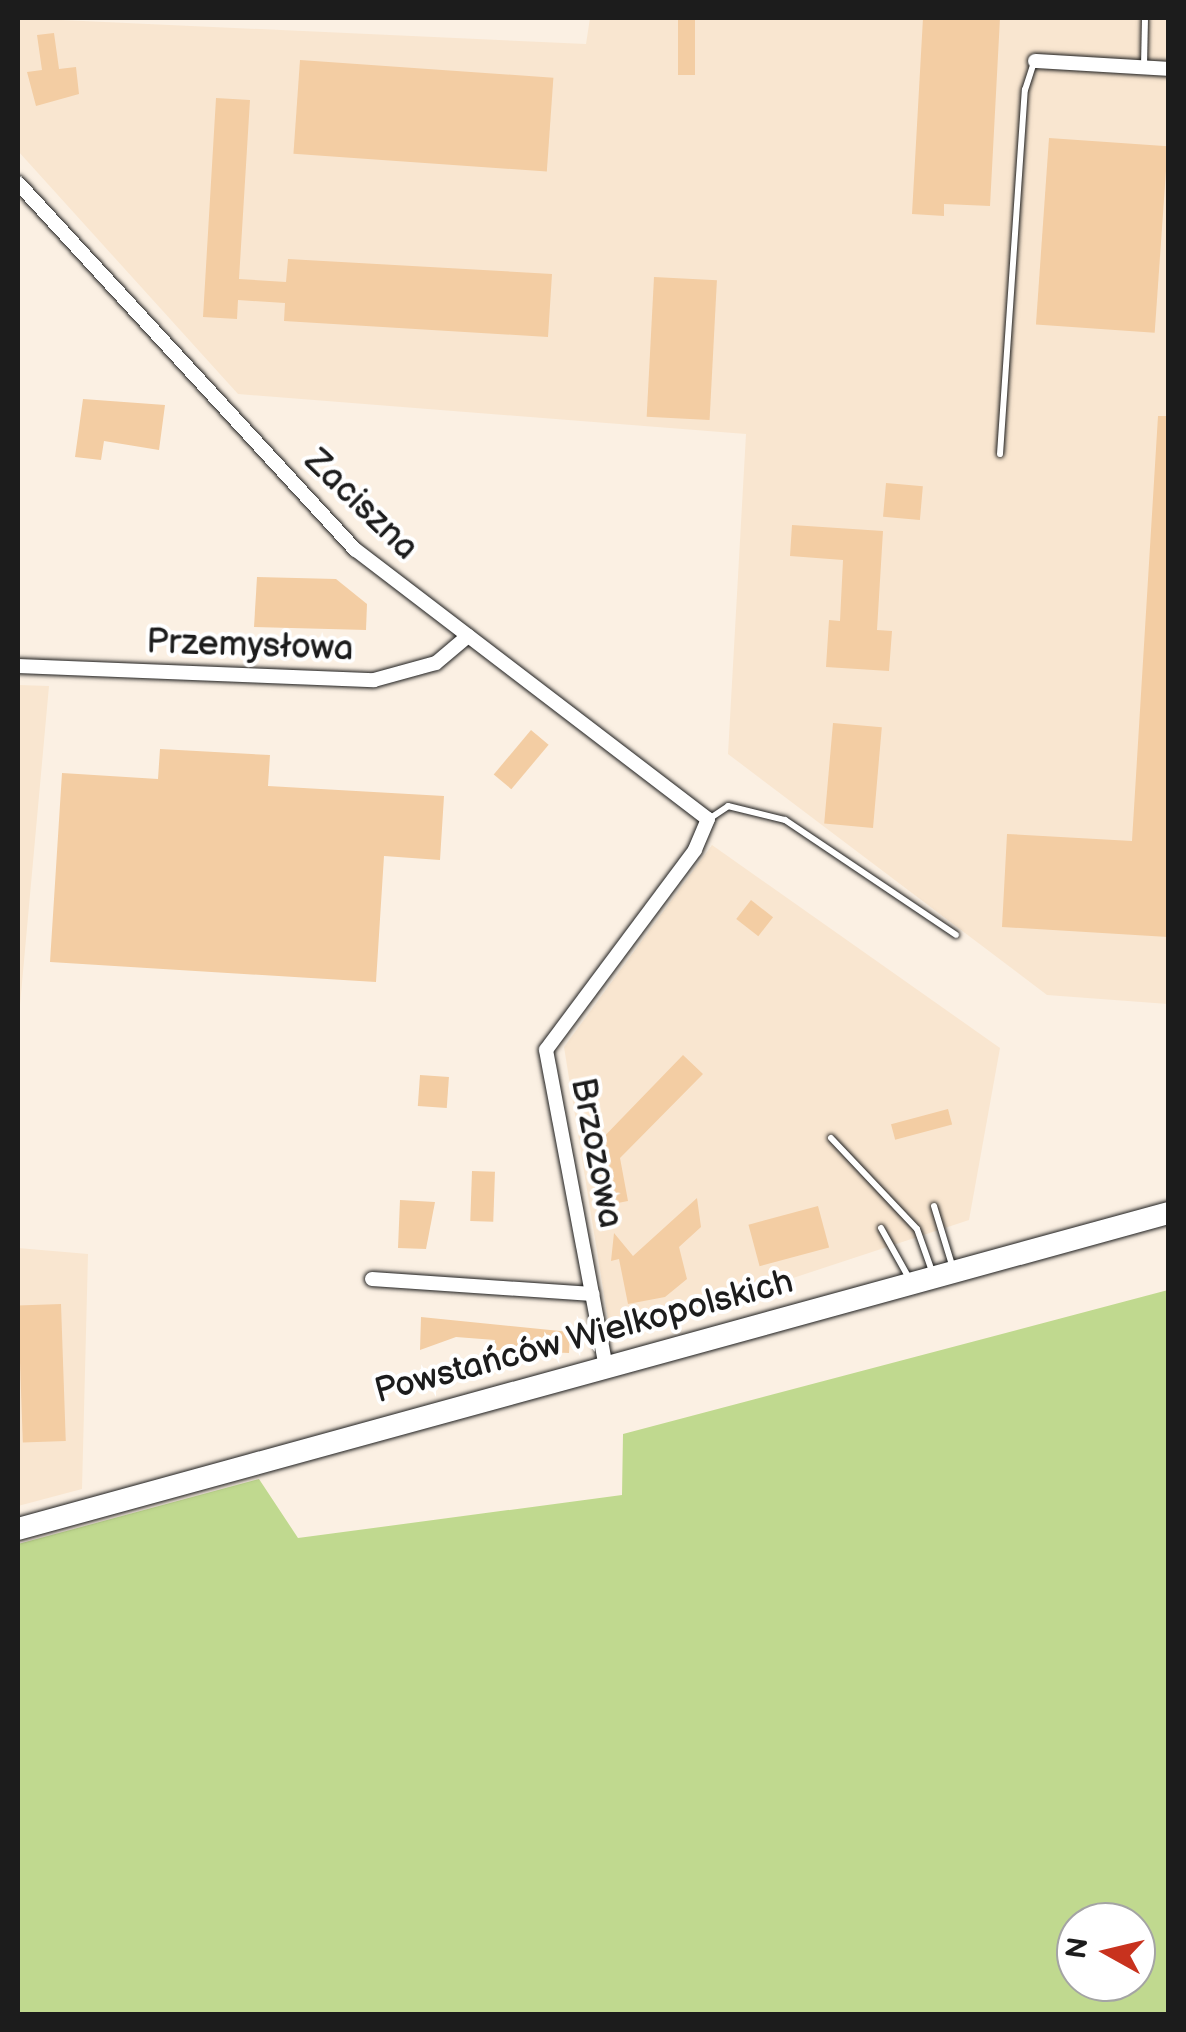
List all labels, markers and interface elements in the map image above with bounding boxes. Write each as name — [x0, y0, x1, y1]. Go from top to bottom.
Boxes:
street label: Zaciszna — [295, 441, 427, 569]
street label: Przemysłowa — [146, 621, 354, 671]
street label: Brzozowa — [561, 1074, 631, 1232]
street label: Powstańców Wielkopolskich — [369, 1261, 799, 1413]
north arrow — [1056, 1902, 1156, 2002]
text: N — [1060, 1935, 1096, 1961]

